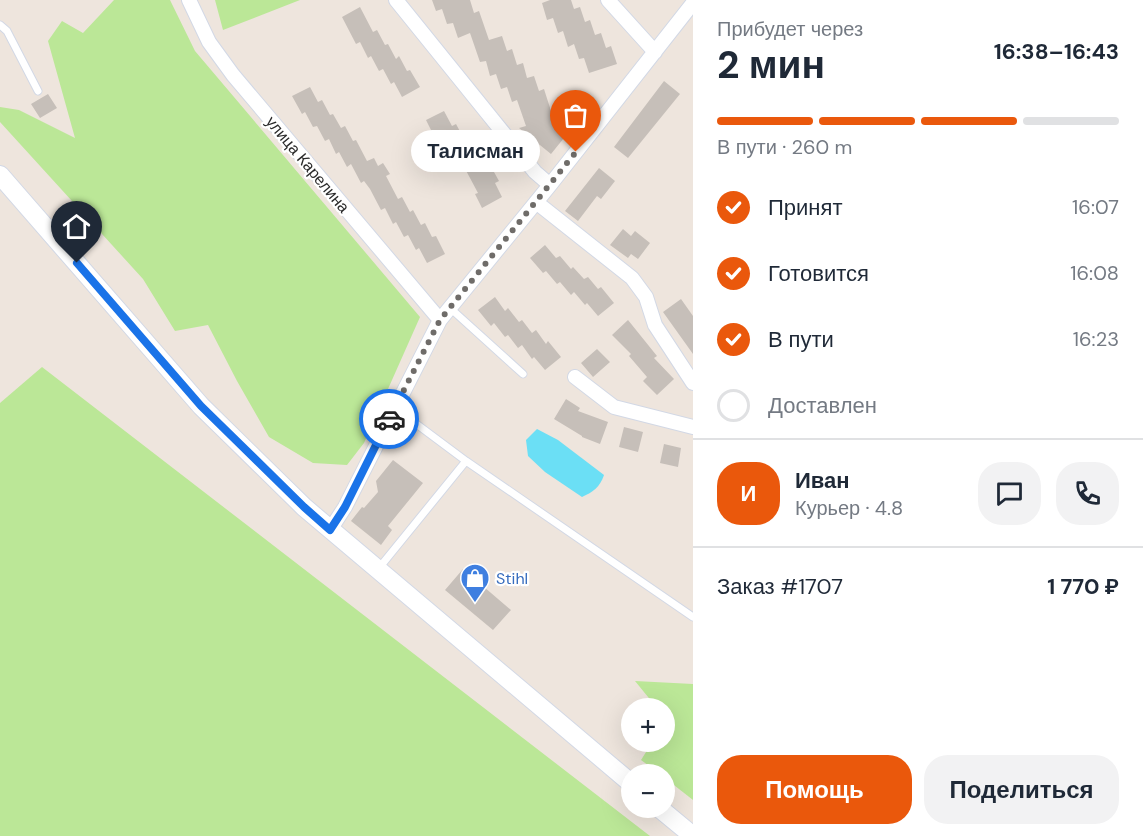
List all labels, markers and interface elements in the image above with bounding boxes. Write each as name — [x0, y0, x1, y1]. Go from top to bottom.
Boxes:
text: Прибудет через — [717, 16, 863, 42]
text: 16:38–16:43 — [994, 37, 1119, 66]
text: 2 мин — [717, 39, 825, 90]
pin — [550, 90, 601, 152]
icon: bag — [559, 99, 592, 132]
street label: улица Карелина — [261, 112, 354, 217]
callout: Талисман — [411, 131, 540, 173]
text: В пути · 260 m — [717, 134, 852, 160]
text: Талисман — [427, 138, 524, 164]
icon: check — [717, 191, 750, 224]
text: Принят — [768, 193, 842, 222]
text: 16:07 — [1072, 194, 1119, 220]
pin — [51, 201, 102, 263]
icon: home — [60, 210, 93, 243]
icon: check — [717, 257, 750, 290]
text: Готовится — [768, 259, 869, 288]
text: 16:08 — [1070, 260, 1119, 286]
icon: check — [717, 323, 750, 356]
text: В пути — [768, 325, 834, 354]
text: 16:23 — [1073, 326, 1119, 352]
courier — [359, 389, 419, 449]
text: Доставлен — [768, 391, 877, 420]
icon: car — [373, 403, 406, 436]
button: chat — [978, 462, 1041, 525]
button: phone — [1056, 462, 1119, 525]
text: Иван — [795, 466, 850, 495]
text: И — [741, 479, 756, 508]
text: Курьер · 4.8 — [795, 495, 903, 521]
shop icon: Stihl — [459, 562, 491, 604]
place label: Stihl — [496, 568, 528, 589]
text: Заказ #1707 — [717, 572, 843, 601]
text: 1 770 ₽ — [1047, 572, 1119, 601]
map controls — [621, 698, 675, 818]
button: + — [621, 698, 675, 752]
button: Помощь — [717, 755, 912, 824]
button: Поделиться — [924, 755, 1119, 824]
button: − — [621, 764, 675, 818]

